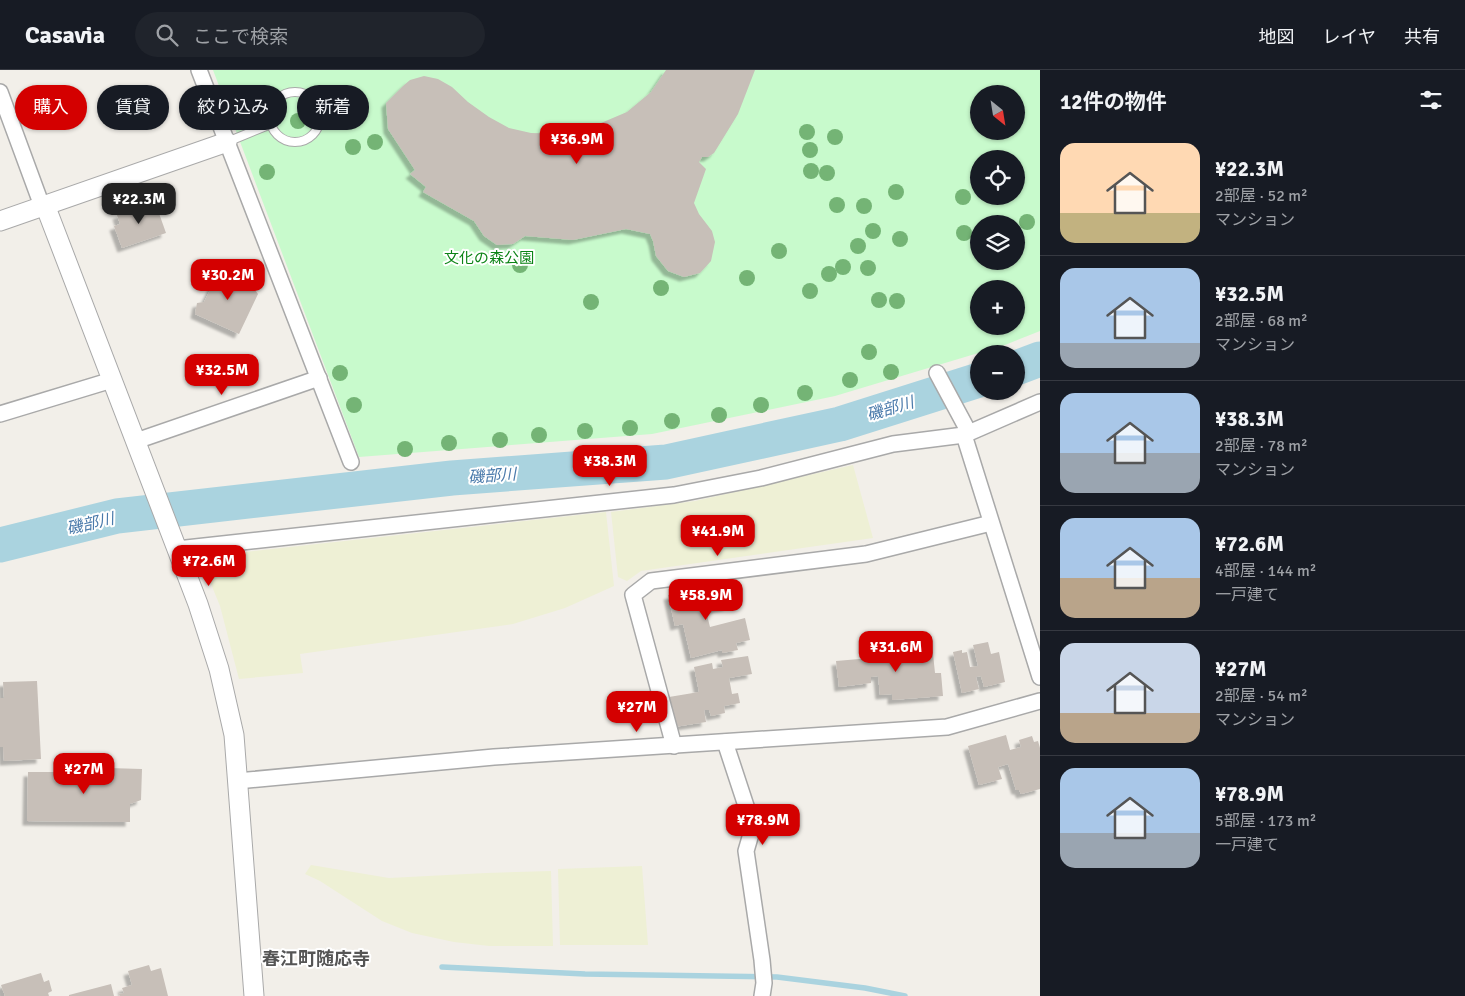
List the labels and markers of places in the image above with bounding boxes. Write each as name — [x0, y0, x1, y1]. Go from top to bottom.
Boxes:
pin: ¥36.9M — [536, 122, 618, 165]
pin: ¥22.3M — [98, 182, 180, 225]
pin: ¥30.2M — [187, 258, 269, 301]
pin: ¥32.5M — [181, 354, 263, 396]
pin: ¥38.3M — [569, 444, 651, 487]
pin: ¥41.9M — [677, 514, 759, 557]
pin: ¥72.6M — [168, 544, 250, 587]
pin: ¥58.9M — [665, 578, 747, 621]
pin: ¥31.6M — [855, 630, 937, 673]
pin: ¥27M — [607, 690, 667, 733]
pin: ¥27M — [54, 752, 114, 795]
pin: ¥78.9M — [722, 804, 804, 846]

